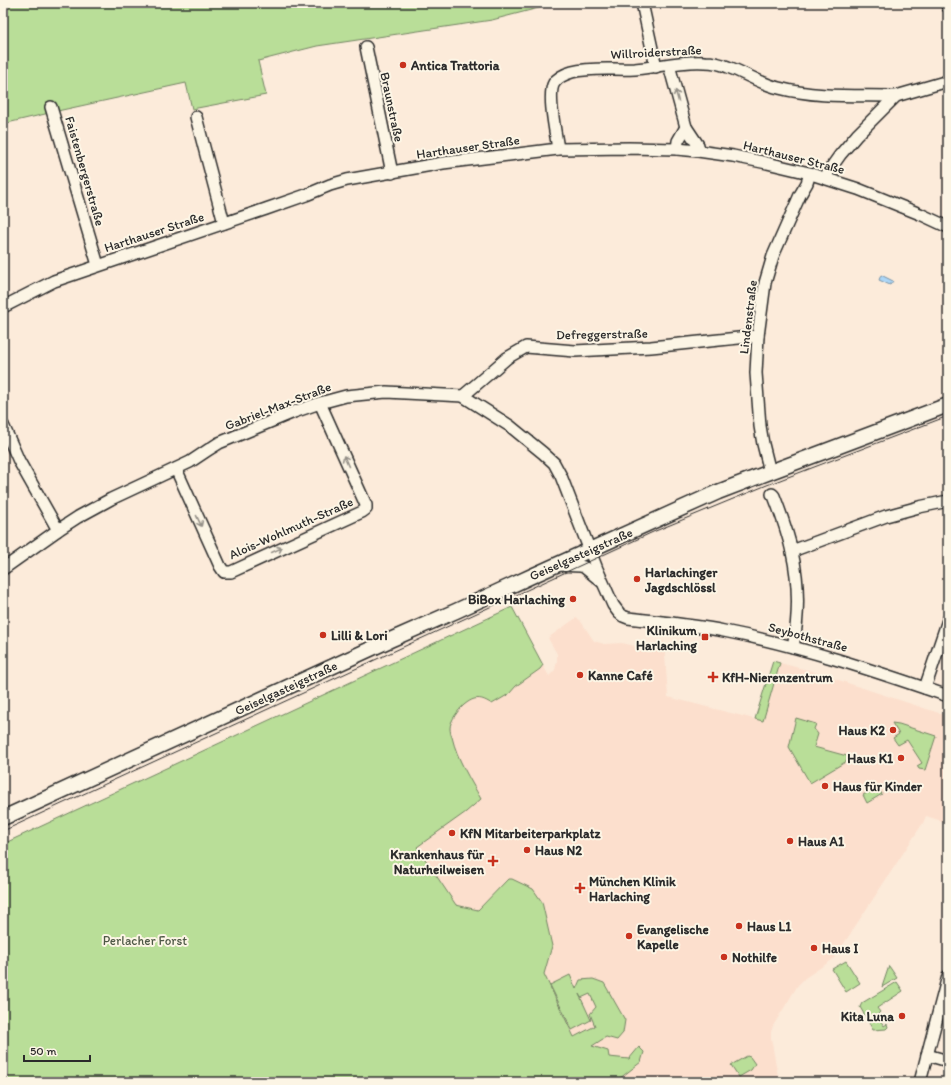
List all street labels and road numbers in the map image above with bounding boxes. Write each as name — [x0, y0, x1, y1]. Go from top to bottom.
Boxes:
street label: Willroiderstraße — [610, 42, 702, 62]
street label: Braunstraße — [377, 71, 407, 143]
street label: Faistenbergerstraße — [62, 115, 108, 227]
street label: Harthauser Straße — [415, 132, 521, 162]
street label: Harthauser Straße — [742, 137, 846, 177]
street label: Harthauser Straße — [102, 209, 206, 255]
street label: Lindenstraße — [736, 279, 760, 355]
street label: Defreggerstraße — [556, 326, 648, 342]
street label: Gabriel-Max-Straße — [223, 379, 333, 433]
street label: Alois-Wohlmuth-Straße — [227, 494, 355, 562]
street label: Geiselgasteigstraße — [527, 525, 635, 583]
street label: Seybothstraße — [767, 619, 849, 655]
street label: Geiselgasteigstraße — [232, 658, 340, 718]

